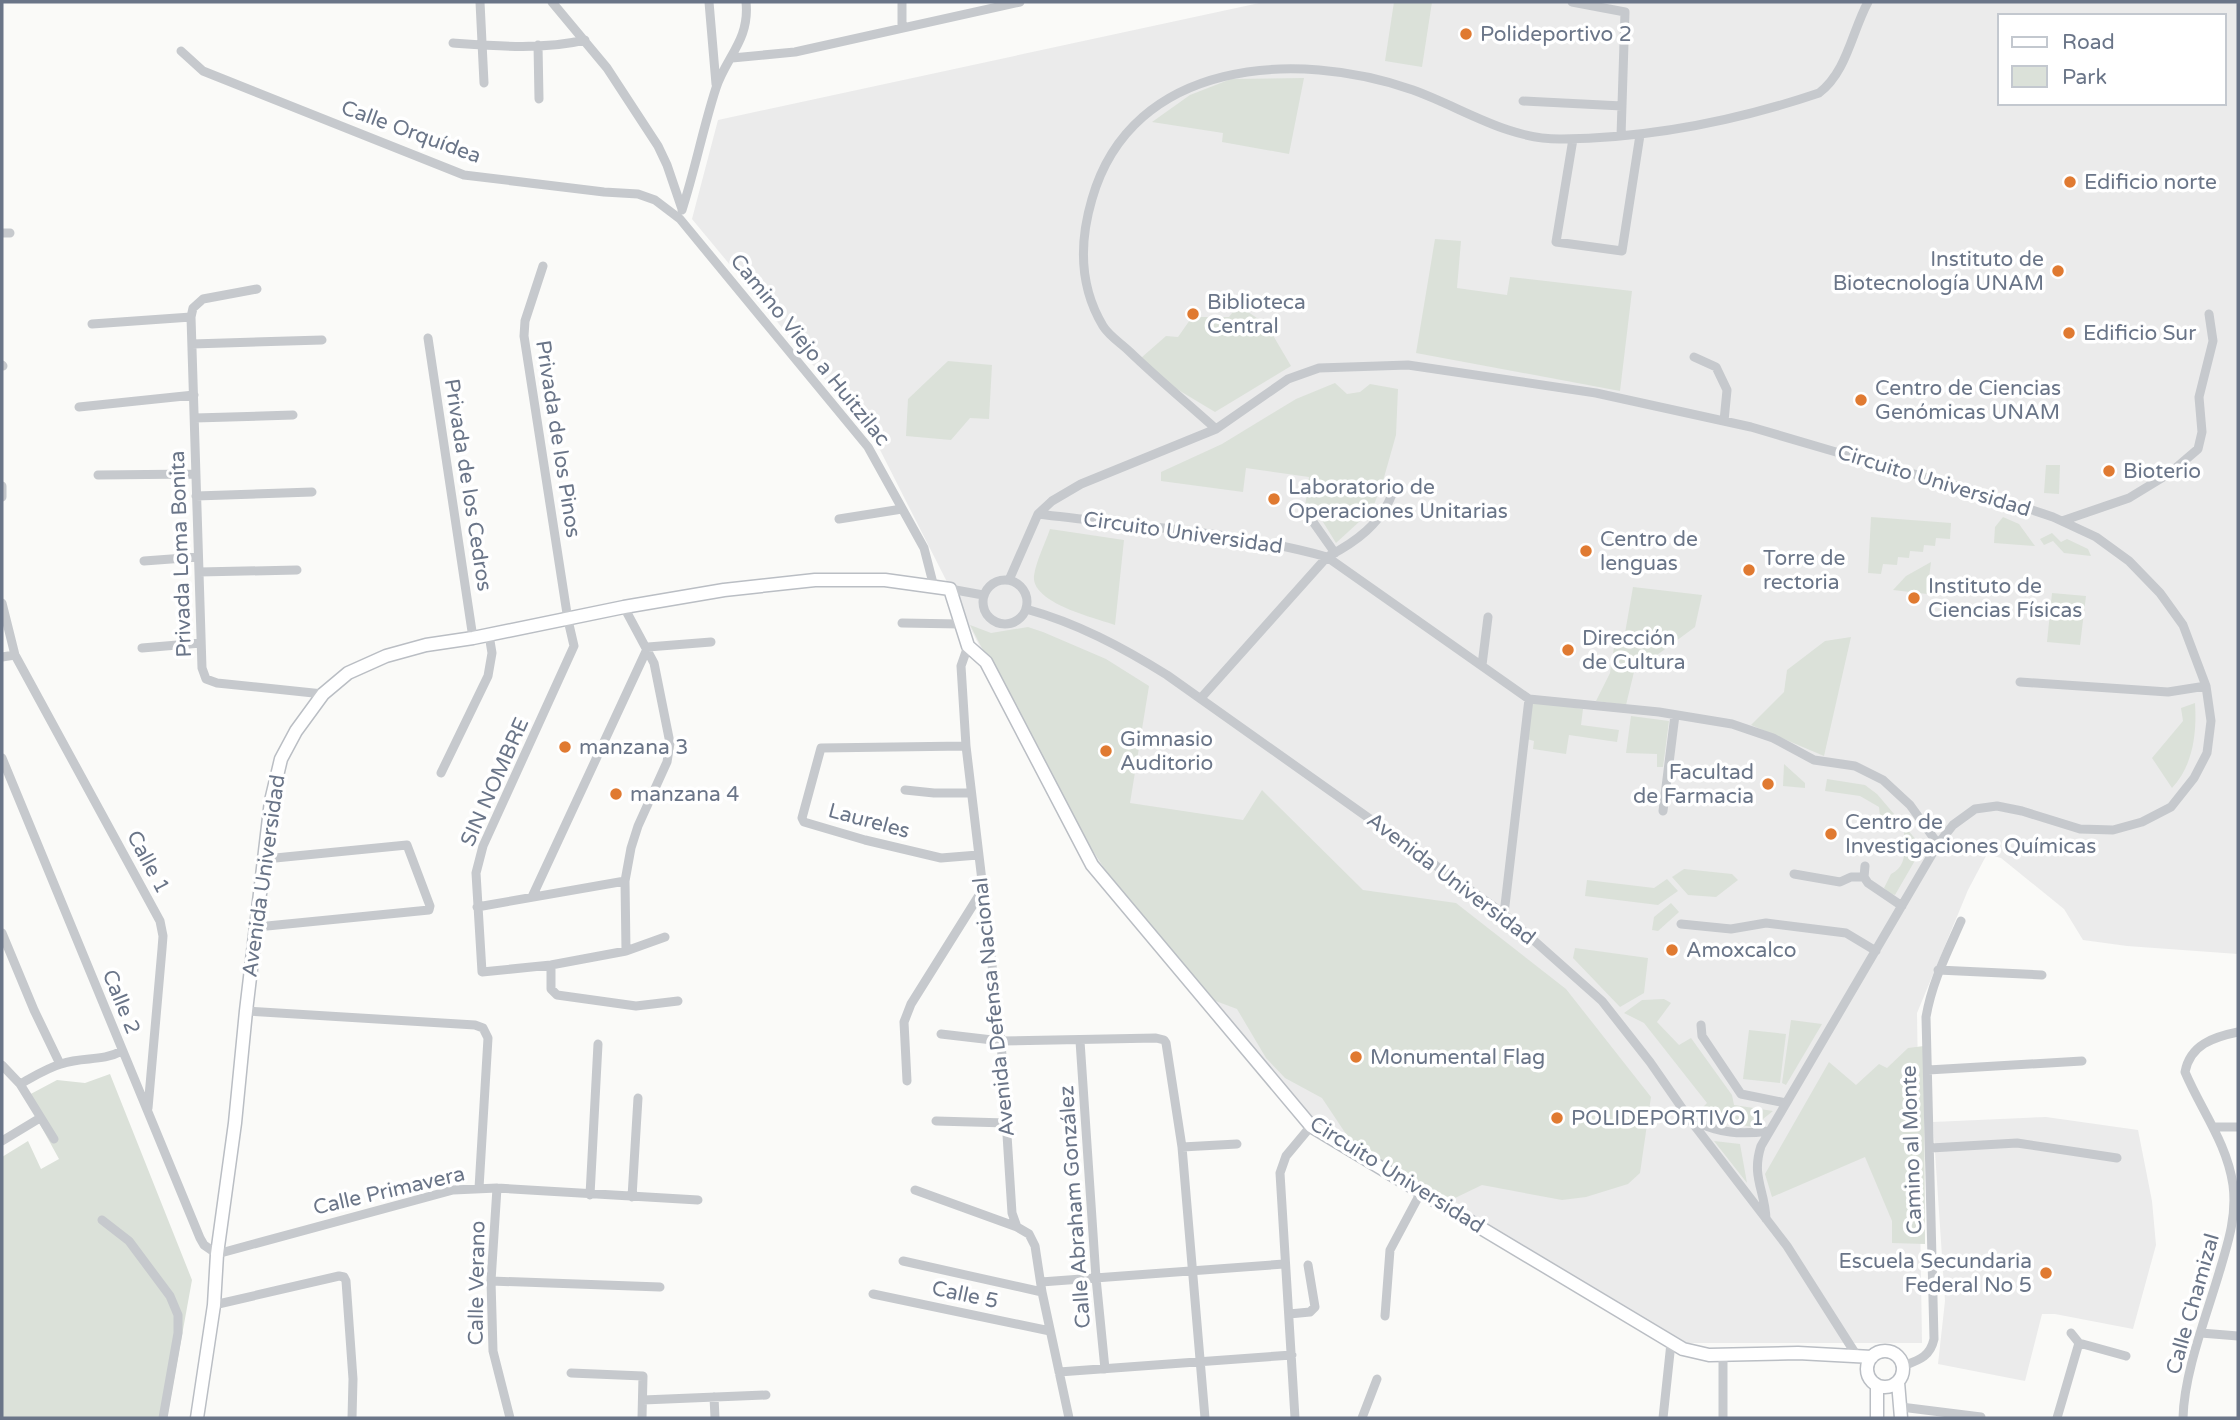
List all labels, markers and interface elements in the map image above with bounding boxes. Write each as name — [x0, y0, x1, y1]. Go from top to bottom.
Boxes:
legend — [1998, 14, 2226, 105]
place label: Polideportivo 2 — [1480, 22, 1632, 47]
marker: Polideportivo 2 — [1458, 26, 1474, 42]
text: Road — [2062, 30, 2115, 55]
text: Park — [2062, 65, 2107, 90]
street label: Calle Orquídea — [338, 95, 484, 169]
place label: Edificio norte — [2084, 170, 2217, 195]
marker: Edificio norte — [2062, 174, 2078, 190]
place label: Instituto de Biotecnología UNAM — [1833, 247, 2044, 296]
street label: Camino Viejo a Huitzilac — [725, 249, 895, 451]
marker: Instituto de Biotecnología UNAM — [2050, 263, 2066, 279]
place label: Biblioteca Central — [1207, 290, 1306, 339]
marker: Biblioteca Central — [1185, 306, 1201, 322]
place label: Edificio Sur — [2083, 321, 2196, 346]
marker: Edificio Sur — [2061, 325, 2077, 341]
street label: Privada de los Pinos — [530, 339, 586, 539]
place label: Centro de Ciencias Genómicas UNAM — [1875, 376, 2061, 425]
street label: Privada de los Cedros — [439, 377, 497, 593]
marker: Centro de Ciencias Genómicas UNAM — [1853, 392, 1869, 408]
street label: Circuito Universidad — [1834, 440, 2034, 522]
street label: Privada Loma Bonita — [165, 450, 197, 658]
place label: Bioterio — [2123, 459, 2201, 484]
marker: Bioterio — [2101, 463, 2117, 479]
place label: Laboratorio de Operaciones Unitarias — [1288, 475, 1508, 524]
marker: Laboratorio de Operaciones Unitarias — [1266, 491, 1282, 507]
street label: Circuito Universidad — [1082, 507, 1284, 559]
place label: Centro de lenguas — [1600, 527, 1698, 576]
marker: Centro de lenguas — [1578, 543, 1594, 559]
place label: Torre de rectoria — [1763, 546, 1846, 595]
marker: Torre de rectoria — [1741, 562, 1757, 578]
place label: Instituto de Ciencias Físicas — [1928, 574, 2082, 623]
marker: Instituto de Ciencias Físicas — [1906, 590, 1922, 606]
place label: Dirección de Cultura — [1582, 626, 1686, 675]
marker: Dirección de Cultura — [1560, 642, 1576, 658]
street label: SIN NOMBRE — [455, 714, 535, 850]
place label: Gimnasio Auditorio — [1120, 727, 1213, 776]
place label: manzana 3 — [579, 735, 688, 760]
marker: manzana 3 — [557, 739, 573, 755]
marker: Gimnasio Auditorio — [1098, 743, 1114, 759]
place label: Facultad de Farmacia — [1633, 760, 1754, 809]
street label: Avenida Universidad — [237, 773, 291, 979]
marker: Facultad de Farmacia — [1760, 776, 1776, 792]
place label: manzana 4 — [630, 782, 739, 807]
marker: manzana 4 — [608, 786, 624, 802]
street label: Laureles — [825, 798, 913, 844]
street label: Avenida Universidad — [1362, 808, 1540, 950]
place label: Centro de Investigaciones Químicas — [1845, 810, 2096, 859]
street label: Calle 1 — [121, 826, 175, 898]
marker: Centro de Investigaciones Químicas — [1823, 826, 1839, 842]
street label: Avenida Defensa Nacional — [968, 876, 1020, 1138]
place label: Amoxcalco — [1686, 938, 1797, 963]
marker: Amoxcalco — [1664, 942, 1680, 958]
street label: Calle 2 — [97, 966, 145, 1038]
place label: Monumental Flag — [1370, 1045, 1545, 1070]
marker: Monumental Flag — [1348, 1049, 1364, 1065]
street label: Camino al Monte — [1897, 1065, 1927, 1235]
street label: Calle Abraham González — [1054, 1085, 1096, 1329]
place label: POLIDEPORTIVO 1 — [1571, 1106, 1764, 1131]
marker: POLIDEPORTIVO 1 — [1549, 1110, 1565, 1126]
street label: Circuito Universidad — [1305, 1111, 1489, 1239]
street label: Calle Primavera — [311, 1161, 467, 1221]
street label: Calle Verano — [463, 1220, 491, 1346]
street label: Calle Chamizal — [2161, 1231, 2225, 1377]
place label: Escuela Secundaria Federal No 5 — [1839, 1249, 2032, 1298]
marker: Escuela Secundaria Federal No 5 — [2038, 1265, 2054, 1281]
street label: Calle 5 — [929, 1276, 1001, 1314]

